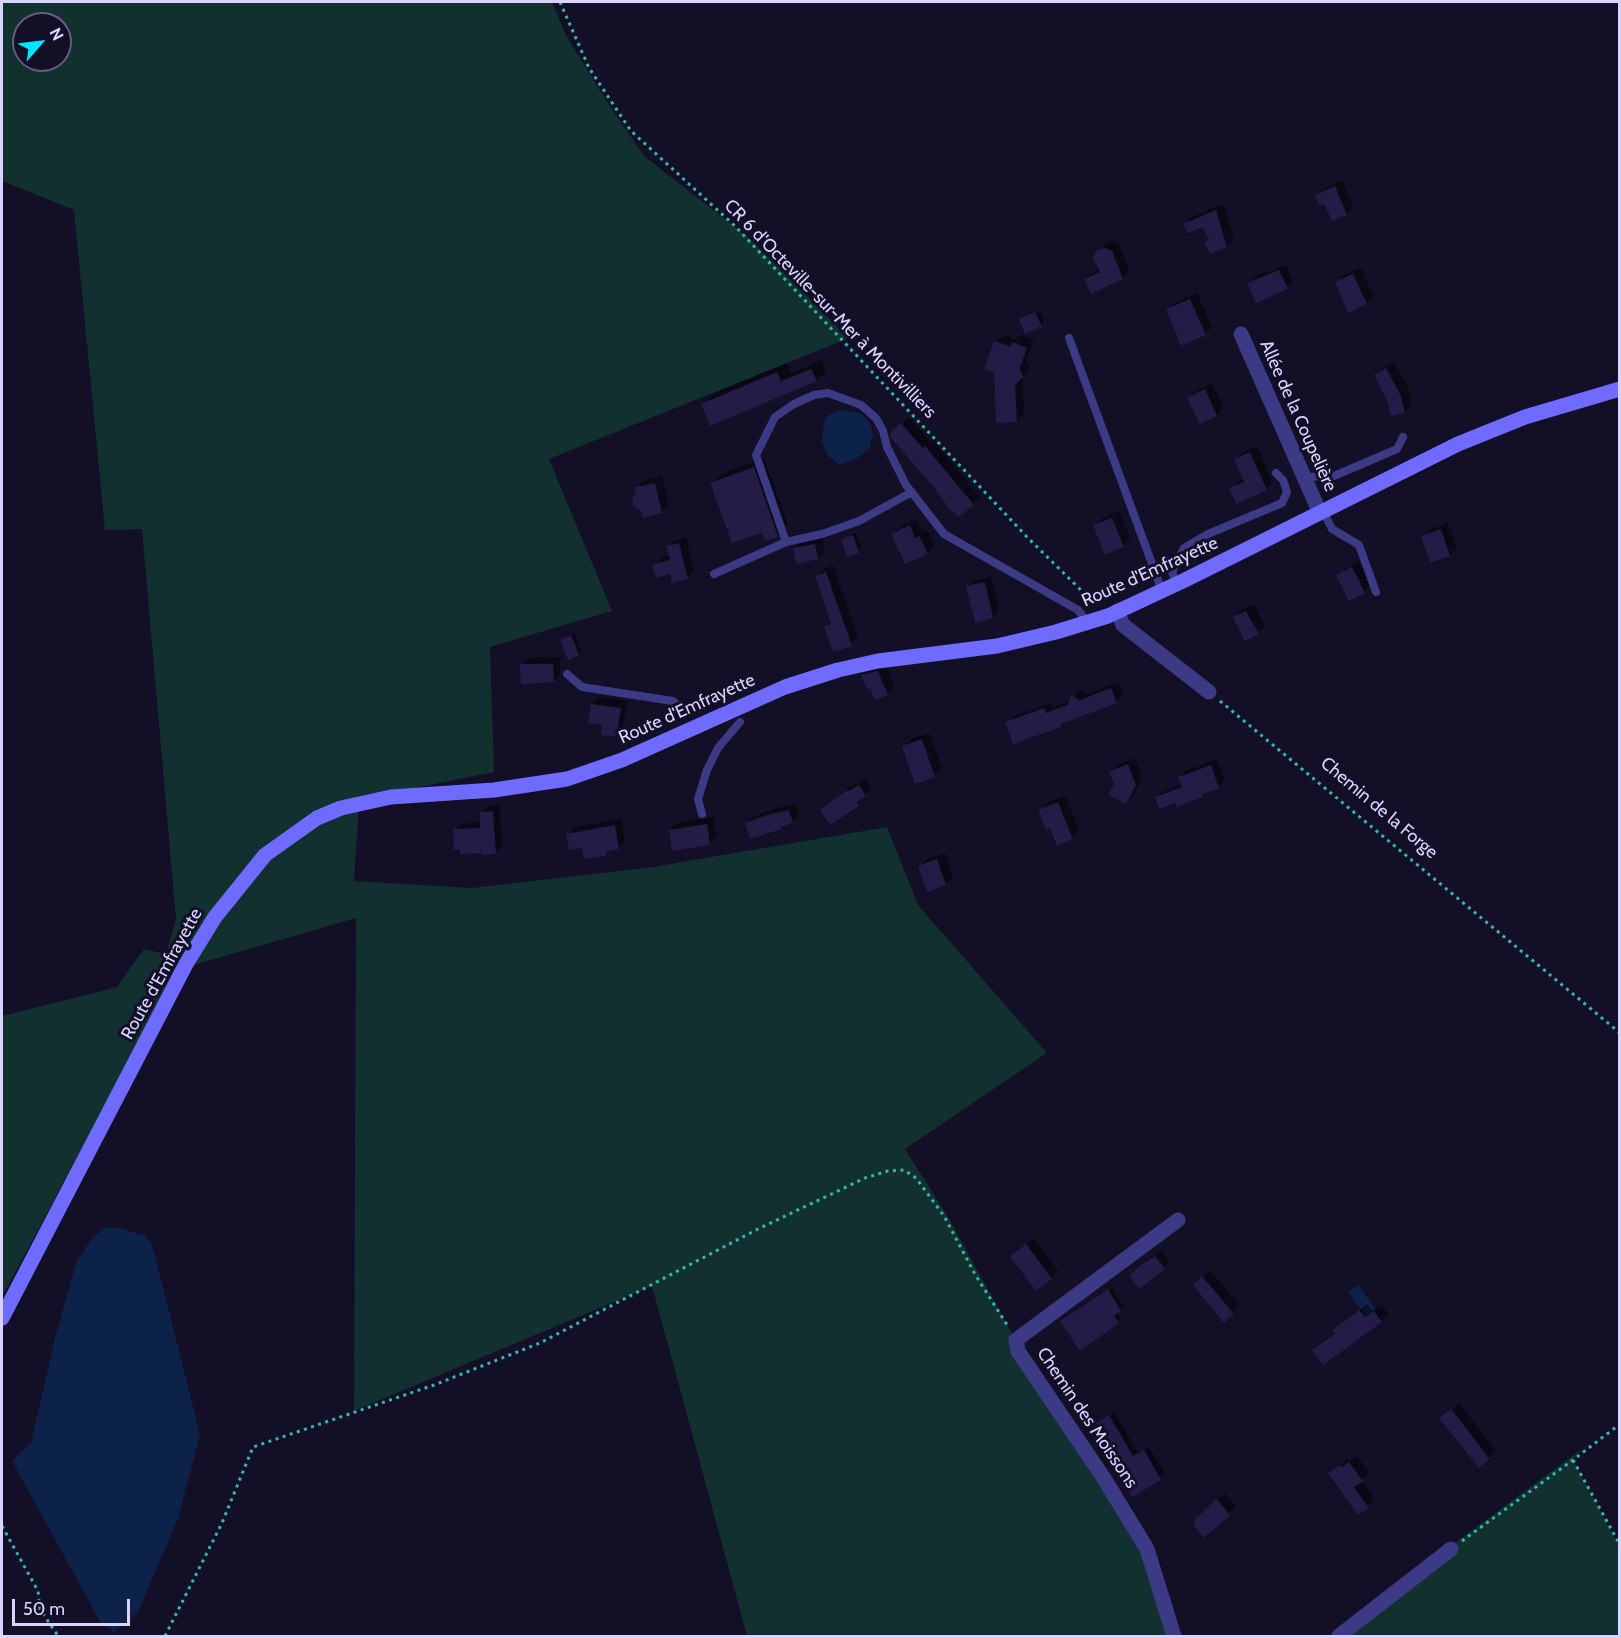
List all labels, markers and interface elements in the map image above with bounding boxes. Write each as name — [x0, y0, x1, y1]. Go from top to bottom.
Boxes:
north arrow — [12, 12, 72, 72]
text: N — [46, 25, 68, 44]
street label: CR 6 d'Octeville-sur-Mer à Montivilliers — [720, 195, 940, 423]
street label: Allée de la Coupelière — [1255, 337, 1341, 495]
street label: Route d'Emfrayette — [1079, 532, 1221, 612]
street label: Route d'Emfrayette — [616, 669, 758, 749]
street label: Chemin de la Forge — [1316, 753, 1442, 863]
street label: Route d'Emfrayette — [117, 905, 207, 1043]
street label: Chemin des Moissons — [1032, 1344, 1142, 1492]
scale bar — [15, 1587, 134, 1625]
text: 50 m — [23, 1598, 65, 1620]

